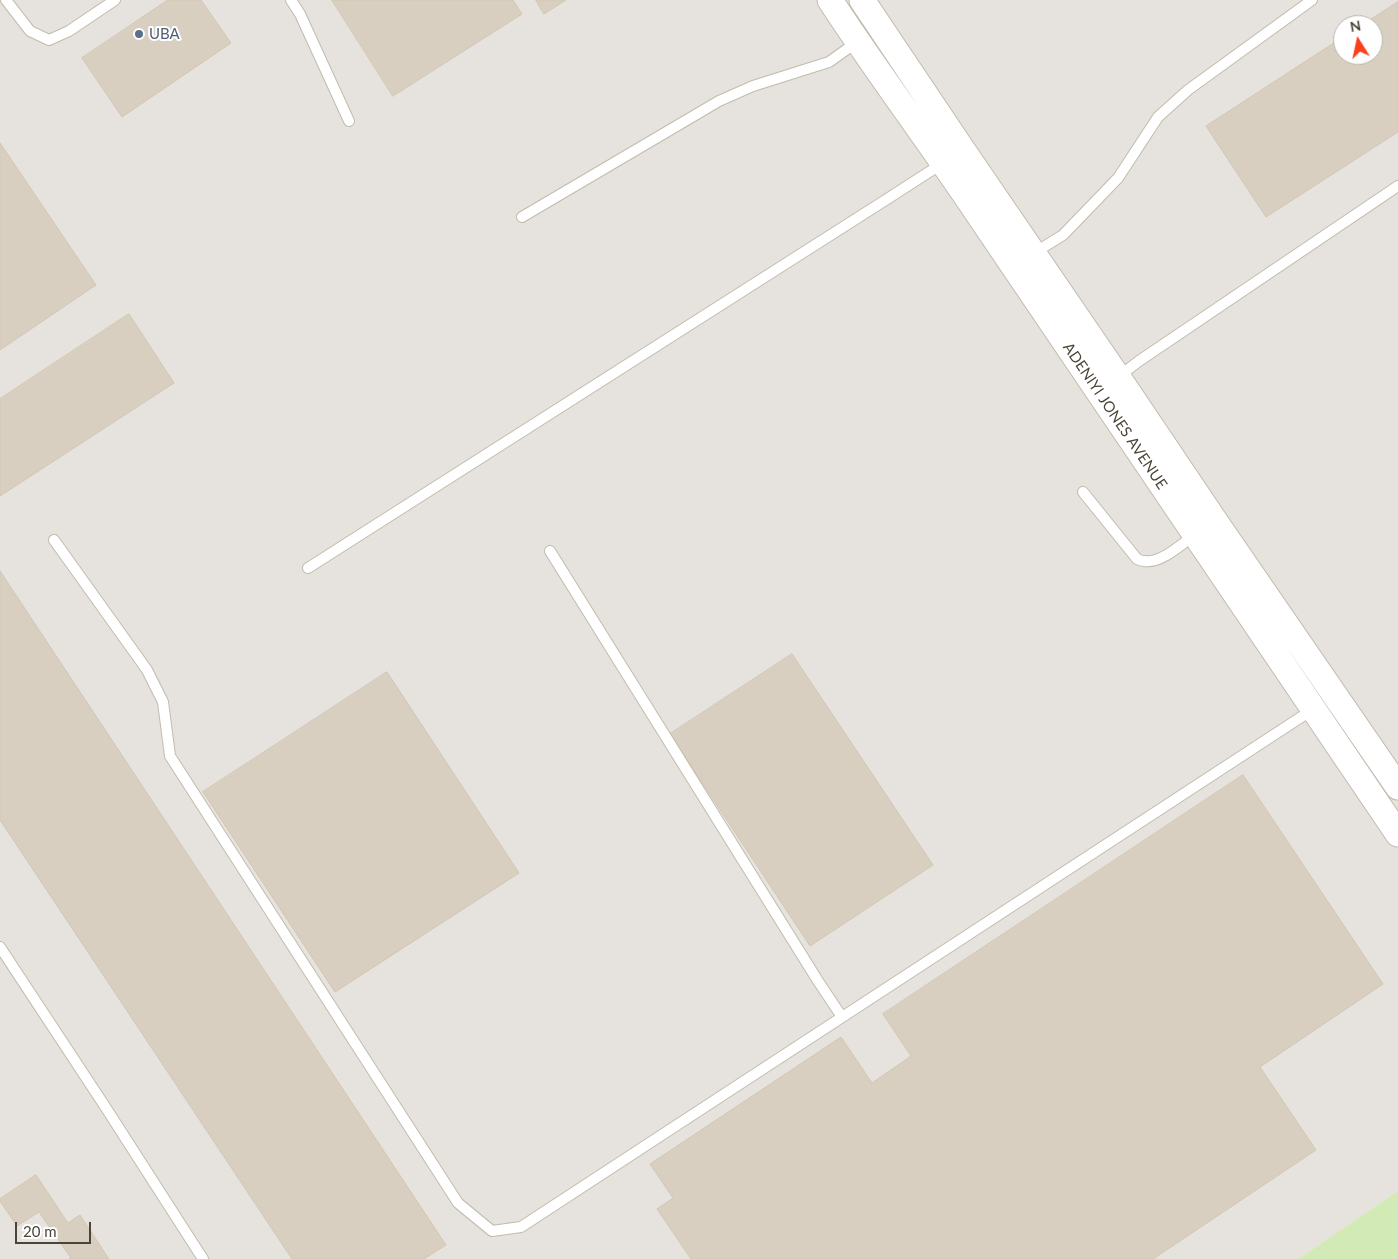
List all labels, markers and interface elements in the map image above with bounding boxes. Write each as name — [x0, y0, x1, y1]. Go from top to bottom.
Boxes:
north arrow — [1333, 15, 1383, 65]
text: N — [1349, 16, 1362, 35]
place label: UBA — [149, 25, 180, 43]
marker: UBA — [133, 28, 145, 40]
street label: ADENIYI JONES AVENUE — [1059, 339, 1171, 493]
scale bar — [18, 1212, 94, 1244]
text: 20 m — [23, 1222, 57, 1240]

